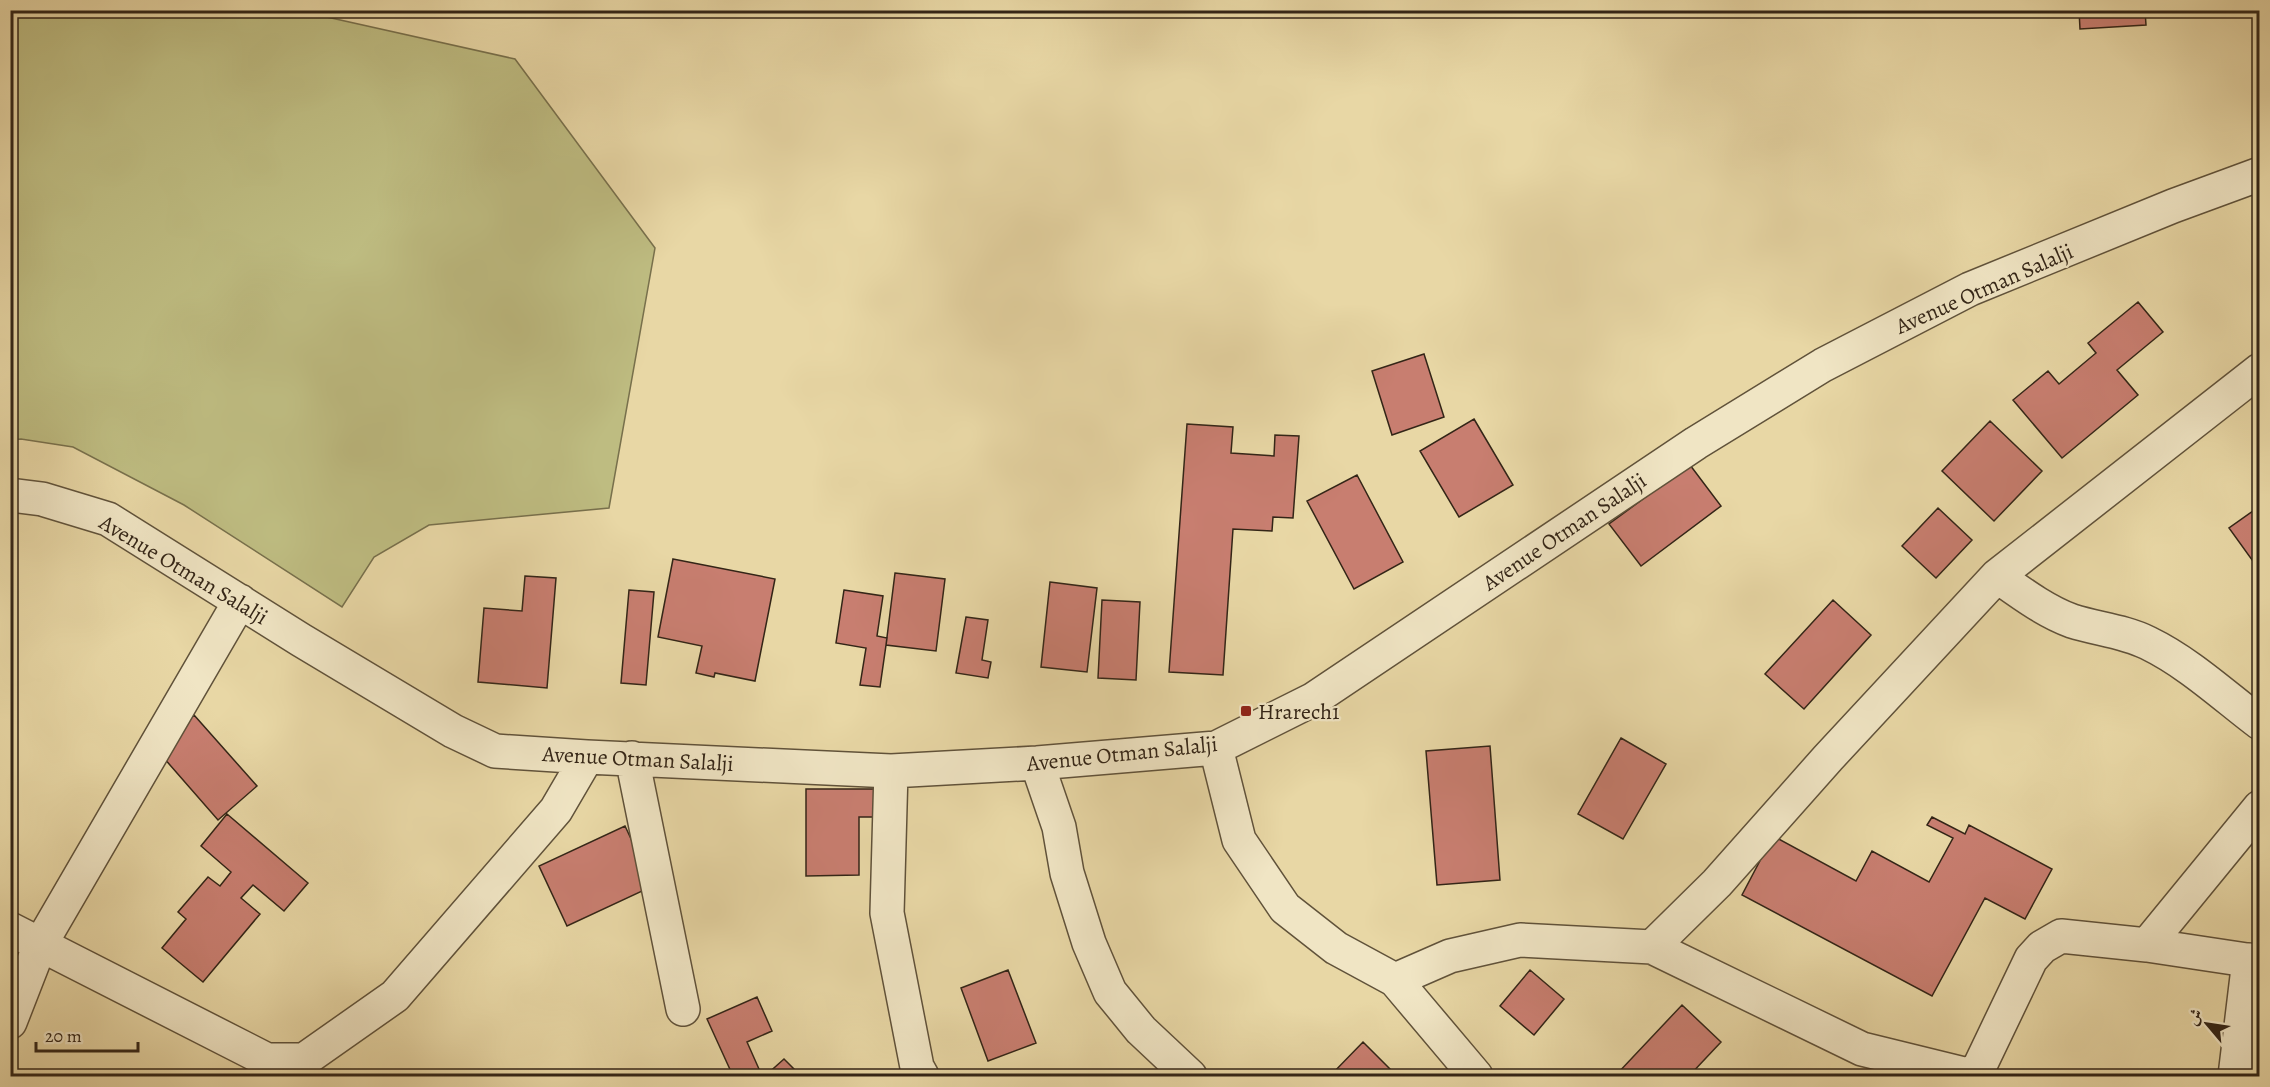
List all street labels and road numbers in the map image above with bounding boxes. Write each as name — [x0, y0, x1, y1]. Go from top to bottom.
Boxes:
street label: Avenue Otman Salalji — [1890, 236, 2078, 342]
street label: Avenue Otman Salalji — [1476, 466, 1652, 598]
street label: Avenue Otman Salalji — [93, 507, 273, 632]
street label: Avenue Otman Salalji — [1024, 729, 1219, 779]
street label: Avenue Otman Salalji — [541, 739, 734, 779]

